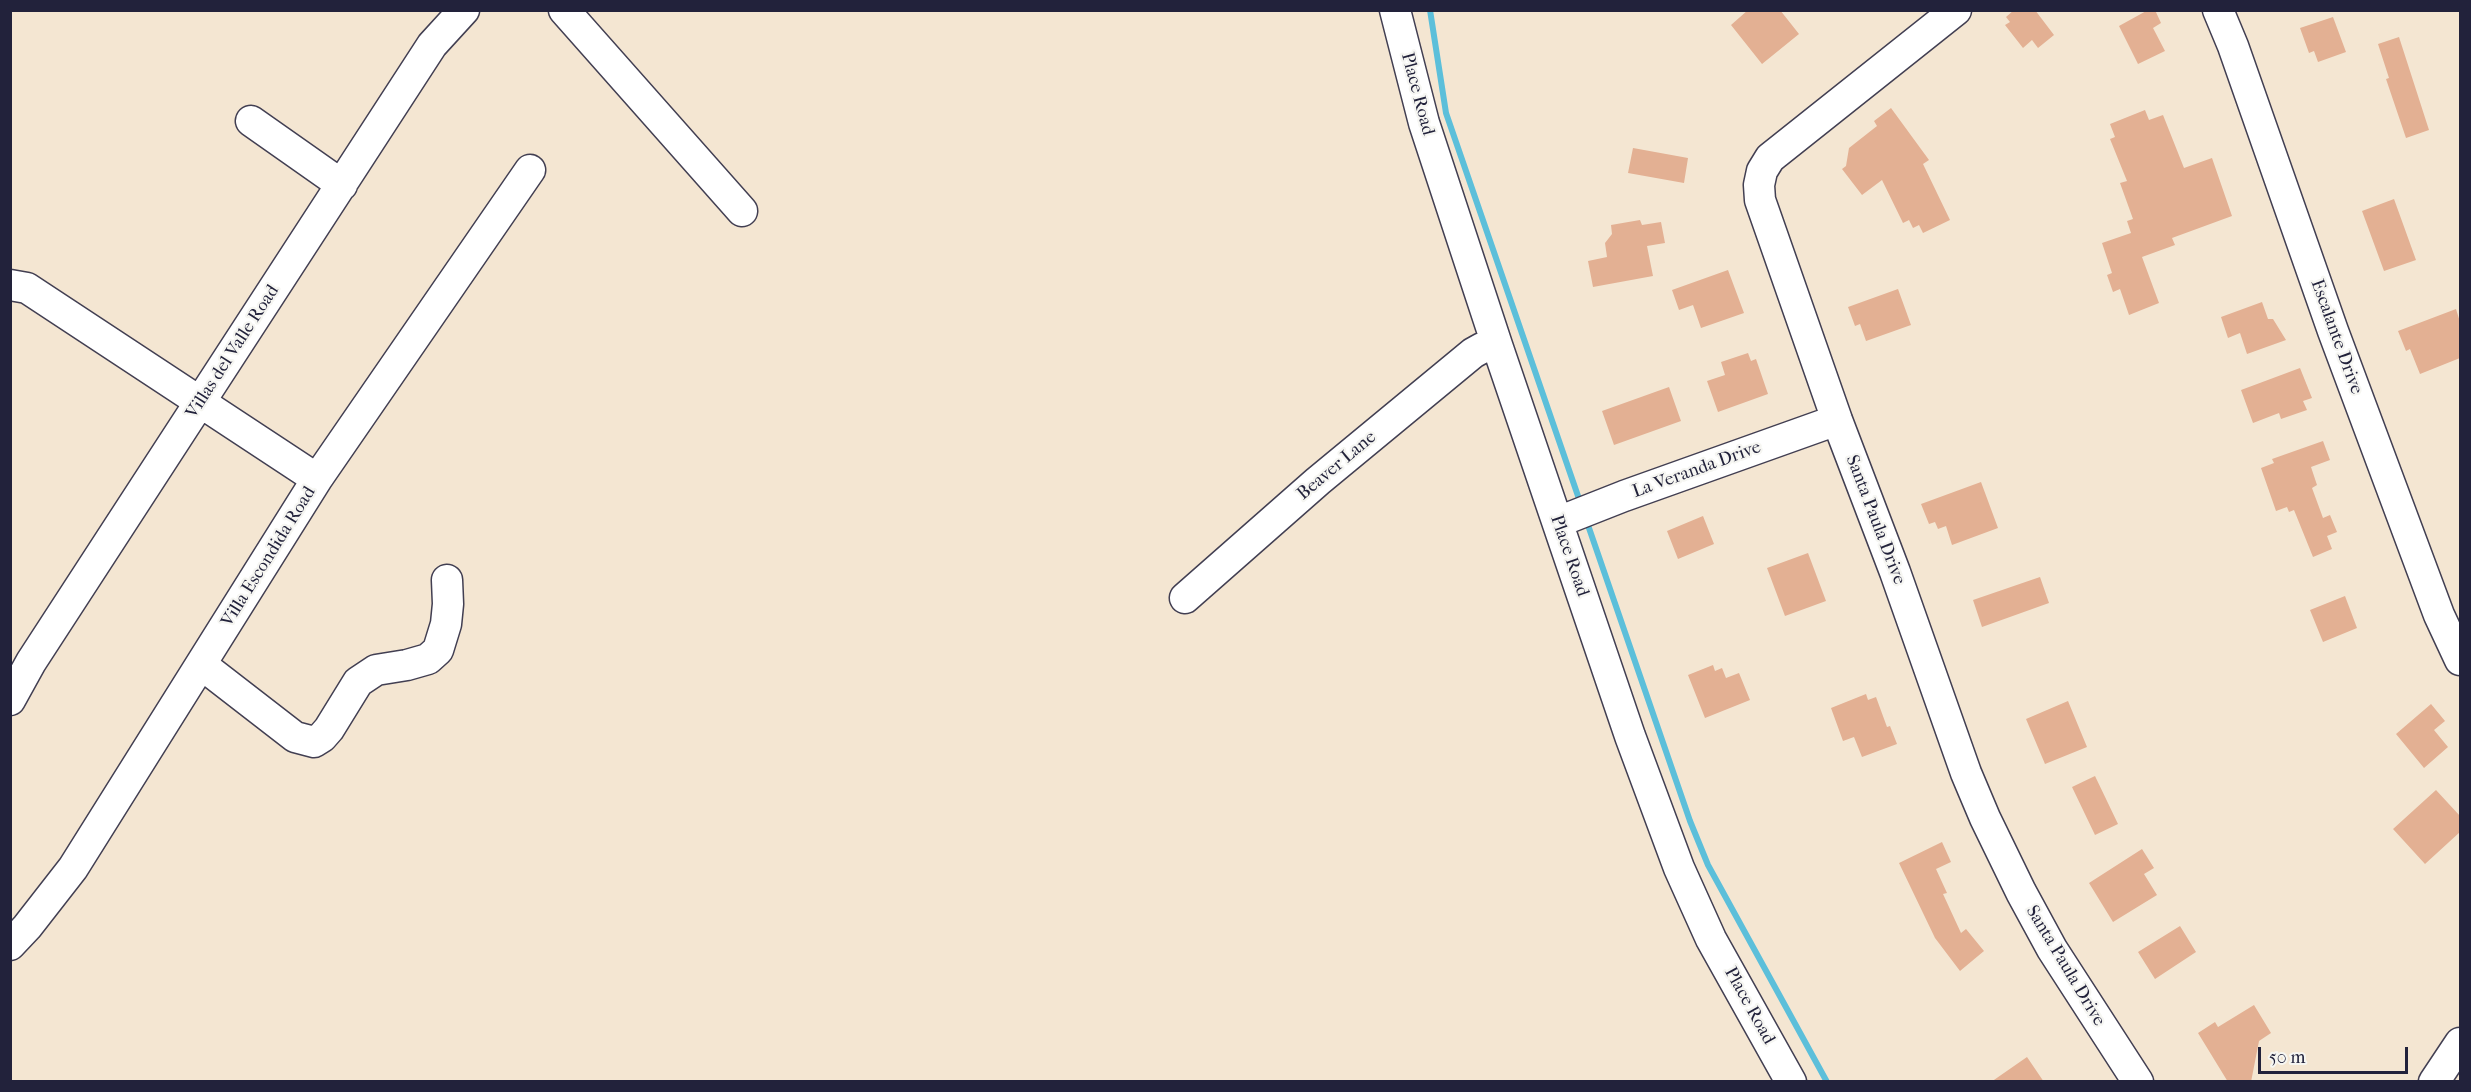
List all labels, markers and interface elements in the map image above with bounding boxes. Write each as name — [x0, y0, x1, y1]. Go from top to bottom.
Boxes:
street label: Place Road — [1396, 50, 1438, 138]
street label: Escalante Drive — [2305, 277, 2367, 397]
street label: Villas del Valle Road — [182, 281, 284, 423]
street label: Beaver Lane — [1293, 427, 1381, 505]
street label: La Veranda Drive — [1630, 437, 1764, 503]
street label: Santa Paula Drive — [1840, 452, 1910, 588]
street label: Villa Escondida Road — [217, 483, 321, 631]
street label: Place Road — [1545, 512, 1593, 600]
street label: Santa Paula Drive — [2021, 902, 2109, 1030]
street label: Place Road — [1719, 964, 1779, 1048]
scale bar — [2261, 1035, 2411, 1073]
text: 50 m — [2269, 1047, 2305, 1068]

